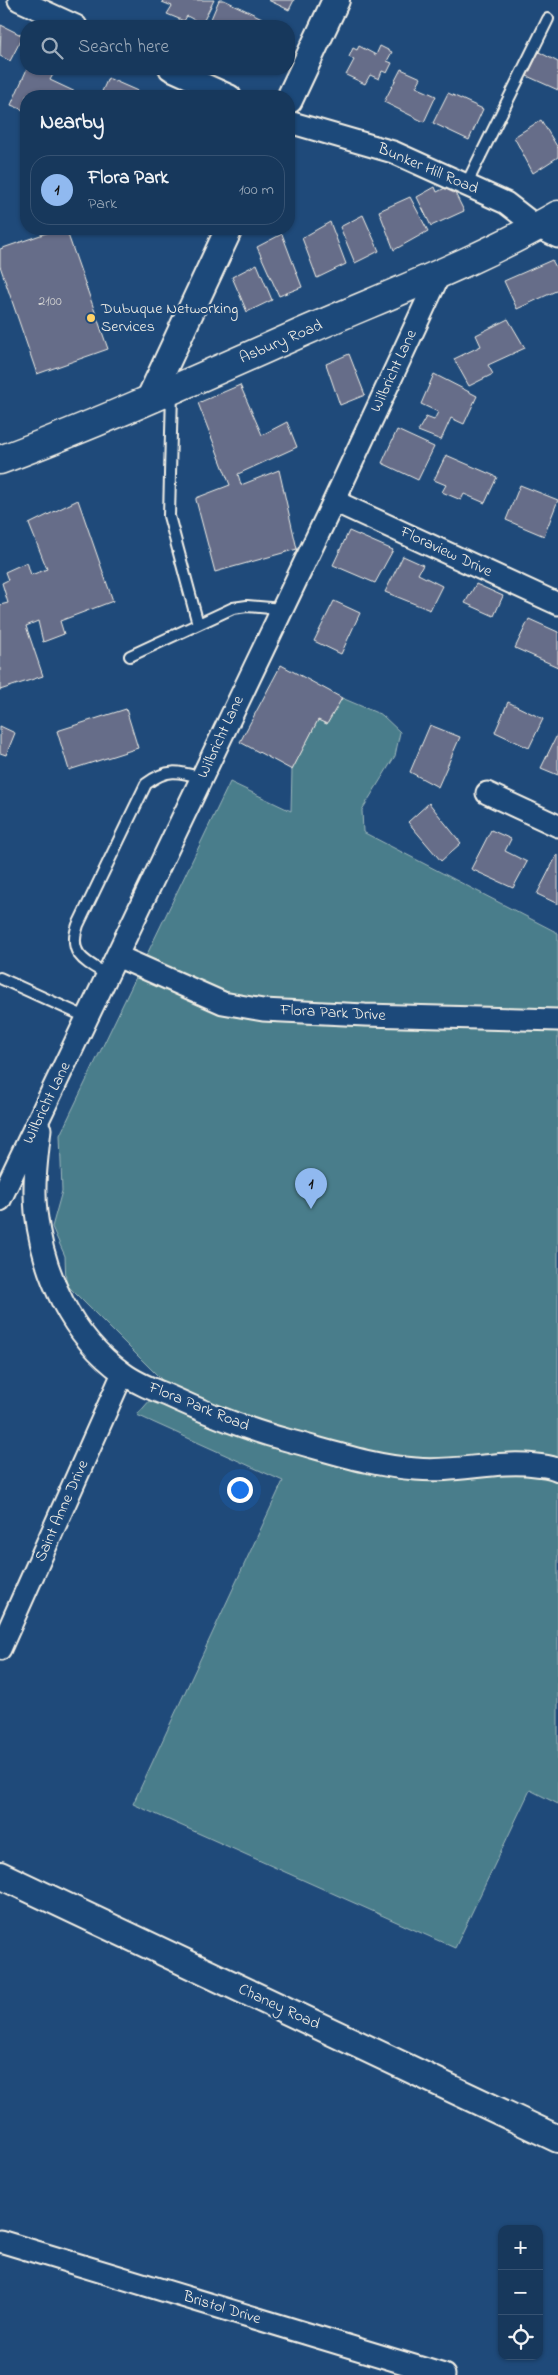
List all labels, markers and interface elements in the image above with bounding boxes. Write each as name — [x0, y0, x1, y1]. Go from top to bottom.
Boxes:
search box — [20, 20, 295, 75]
icon: search — [38, 34, 66, 62]
text: Search here — [78, 34, 169, 61]
text: Nearby — [40, 108, 104, 138]
street label: Bunker Hill Road — [373, 137, 482, 201]
text: Flora Park — [88, 165, 169, 192]
text: 1 — [54, 178, 60, 202]
text: 100 m — [239, 178, 274, 202]
text: Park — [88, 192, 117, 216]
house number: 2100 — [38, 291, 62, 312]
place label: Dubuque Networking Services — [100, 297, 238, 339]
marker: Dubuque Networking Services — [85, 312, 97, 324]
street label: Asbury Road — [236, 314, 326, 370]
street label: Wilbricht Lane — [364, 325, 424, 416]
street label: Floraview Drive — [395, 520, 497, 584]
street label: Wilbricht Lane — [191, 691, 251, 782]
street label: Flora Park Drive — [279, 998, 387, 1028]
street label: Wilbricht Lane — [17, 1057, 78, 1148]
pin: 1 — [295, 1168, 327, 1209]
street label: Flora Park Road — [144, 1376, 253, 1438]
street label: Saint Anne Drive — [29, 1455, 96, 1566]
your location — [227, 1477, 253, 1503]
street label: Chaney Road — [234, 1978, 324, 2036]
map controls — [498, 2225, 543, 2360]
button: + — [498, 2225, 543, 2270]
button: − — [498, 2270, 543, 2315]
street label: Bristol Drive — [179, 2285, 265, 2331]
button: locate — [498, 2315, 543, 2360]

